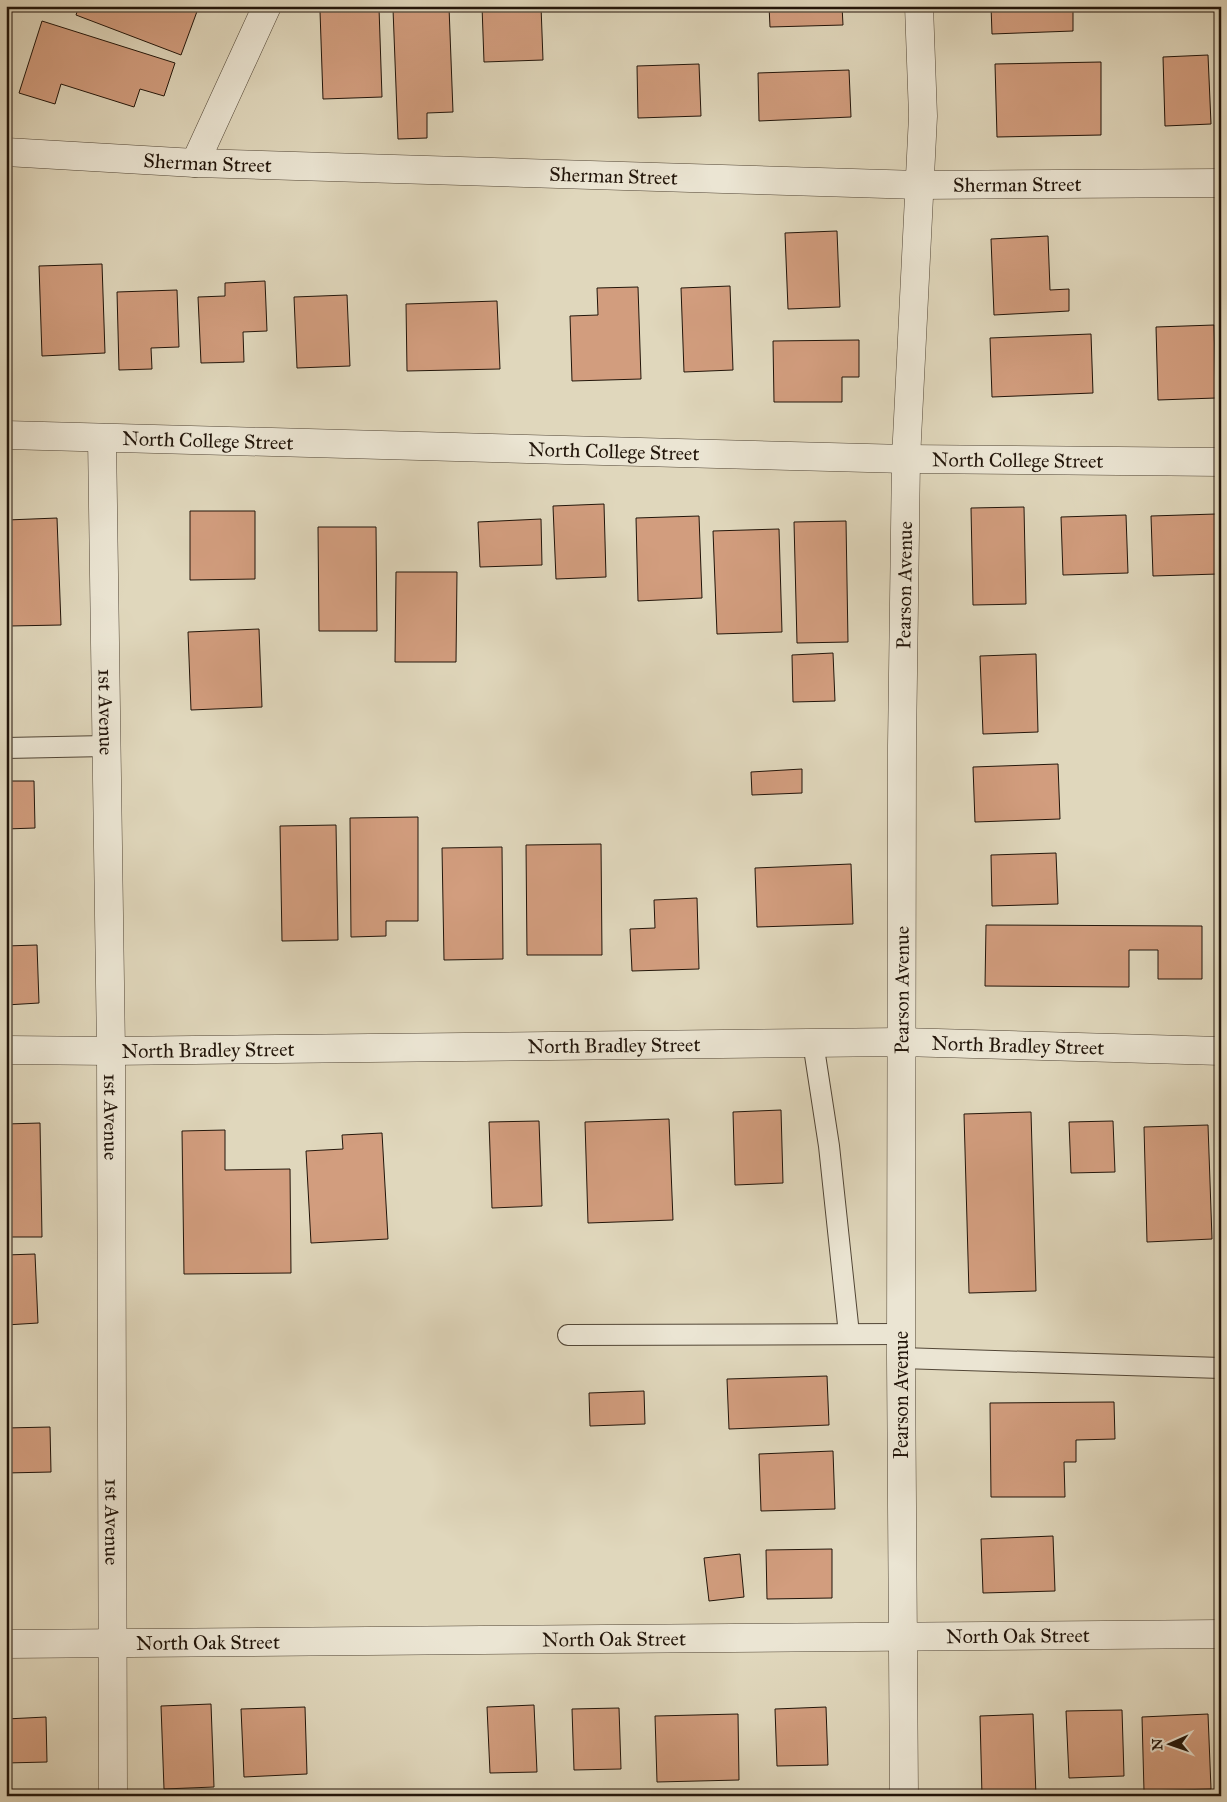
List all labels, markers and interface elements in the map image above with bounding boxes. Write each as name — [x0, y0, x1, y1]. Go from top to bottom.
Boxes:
street label: Sherman Street — [143, 148, 272, 177]
street label: Sherman Street — [549, 162, 678, 190]
street label: Sherman Street — [953, 172, 1082, 197]
street label: North College Street — [122, 426, 294, 455]
street label: North College Street — [528, 437, 700, 465]
street label: North College Street — [932, 447, 1104, 473]
street label: Pearson Avenue — [891, 521, 917, 649]
street label: 1st Avenue — [93, 668, 119, 755]
street label: Pearson Avenue — [889, 926, 914, 1054]
street label: North Bradley Street — [931, 1031, 1105, 1060]
street label: North Bradley Street — [527, 1032, 701, 1058]
street label: North Bradley Street — [121, 1037, 295, 1063]
street label: 1st Avenue — [99, 1074, 123, 1160]
street label: Pearson Avenue — [889, 1331, 913, 1459]
street label: 1st Avenue — [100, 1479, 124, 1565]
street label: North Oak Street — [946, 1623, 1090, 1648]
street label: North Oak Street — [542, 1626, 686, 1652]
street label: North Oak Street — [136, 1630, 280, 1655]
north arrow — [1144, 1720, 1194, 1770]
text: N — [1149, 1738, 1166, 1751]

